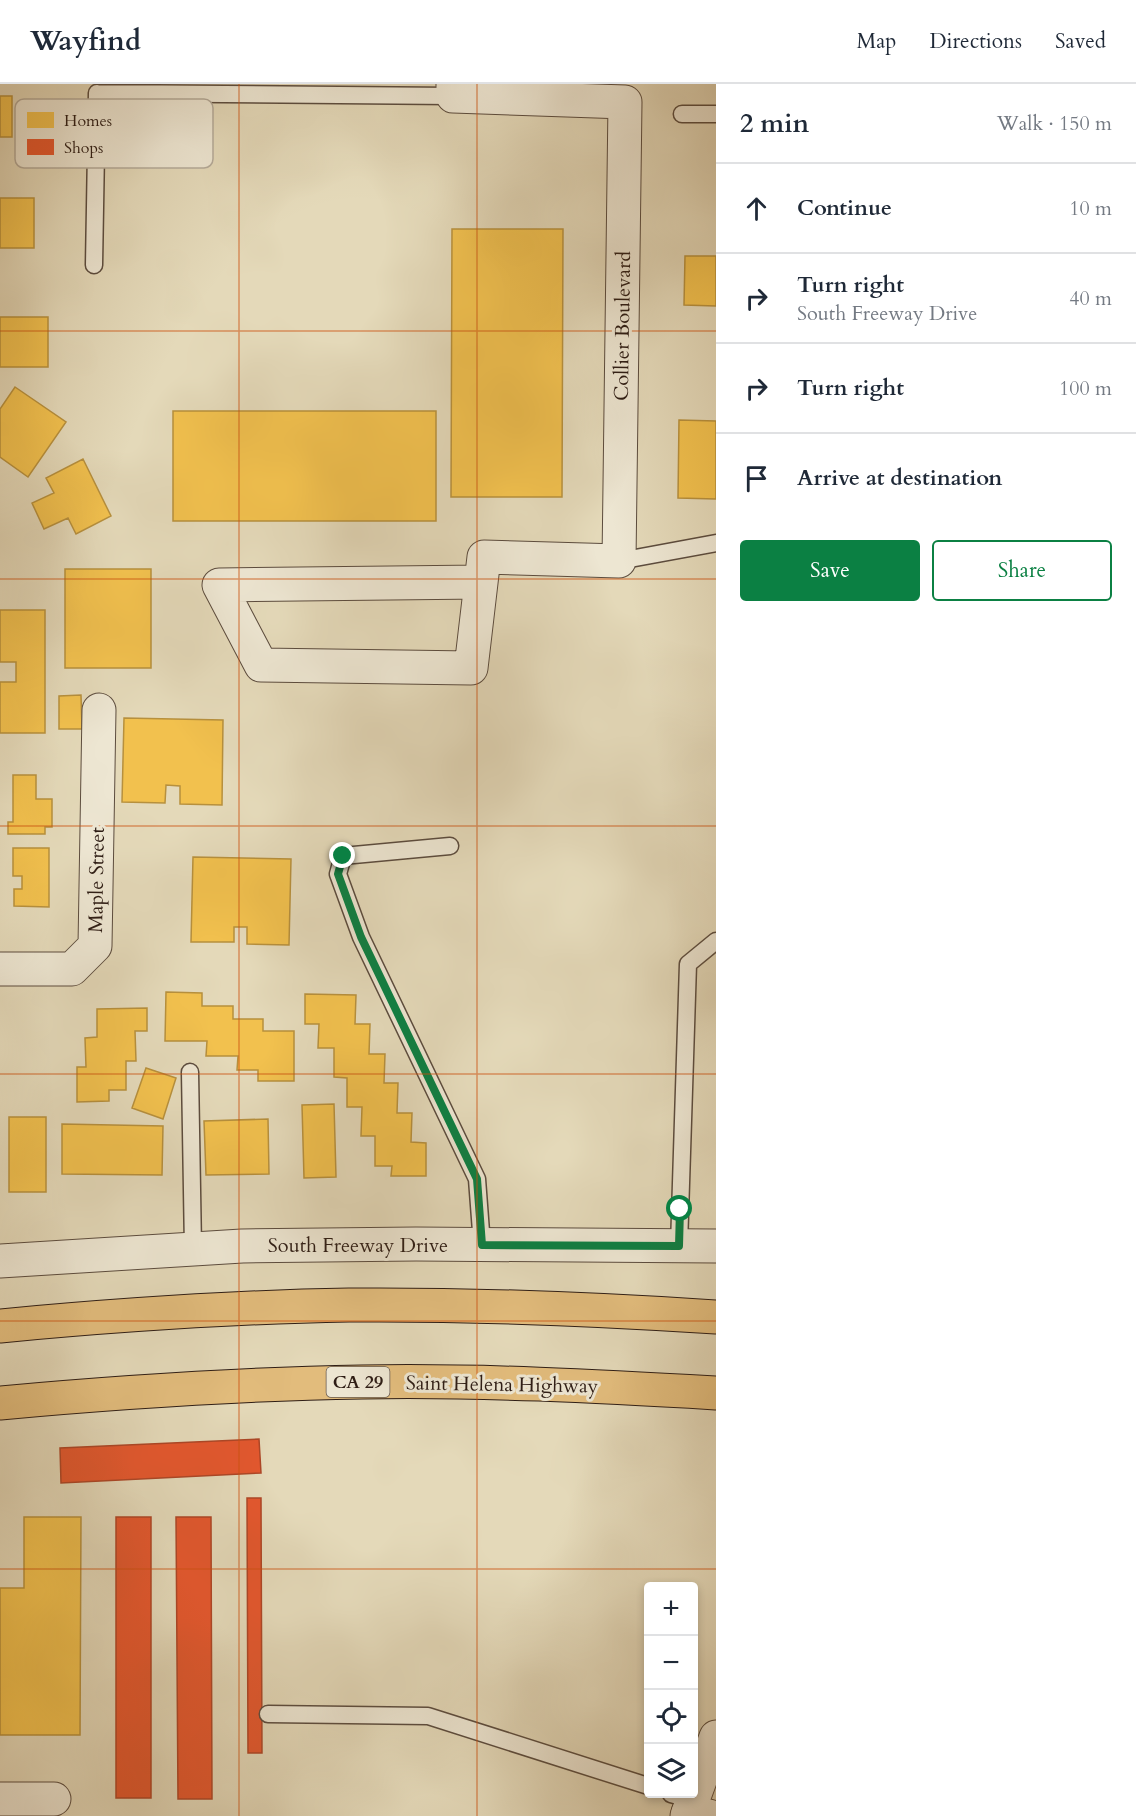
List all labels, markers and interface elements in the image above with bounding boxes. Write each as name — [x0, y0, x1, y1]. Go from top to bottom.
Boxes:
text: Wayfind — [30, 22, 141, 60]
text: Map — [856, 27, 896, 56]
text: Directions — [929, 27, 1022, 56]
text: Saved — [1055, 27, 1106, 56]
legend — [15, 99, 213, 168]
text: 2 min — [740, 106, 809, 141]
text: Homes — [64, 110, 112, 132]
text: Walk · 150 m — [997, 110, 1112, 137]
text: Shops — [64, 137, 103, 159]
icon: ahead — [740, 192, 773, 225]
text: Continue — [797, 193, 892, 223]
text: 10 m — [1069, 195, 1112, 222]
street label: Collier Boulevard — [608, 250, 637, 401]
text: Turn right — [797, 270, 904, 300]
icon: right — [740, 282, 773, 315]
text: 40 m — [1069, 285, 1112, 312]
text: South Freeway Drive — [797, 300, 977, 327]
icon: right — [740, 372, 773, 405]
text: Turn right — [797, 373, 904, 403]
text: 100 m — [1059, 375, 1112, 402]
icon: arrive — [740, 462, 773, 495]
text: Arrive at destination — [797, 463, 1002, 493]
button: Save — [740, 540, 920, 601]
button: Share — [932, 540, 1112, 601]
street label: Maple Street — [82, 826, 111, 933]
route end — [329, 842, 355, 868]
route start — [666, 1195, 692, 1221]
street label: South Freeway Drive — [268, 1232, 448, 1259]
road number: CA 29 — [326, 1367, 389, 1397]
street label: Saint Helena Highway — [406, 1369, 599, 1400]
map controls — [644, 1582, 698, 1798]
button: + — [644, 1582, 698, 1636]
button: − — [644, 1636, 698, 1690]
button: locate — [644, 1690, 698, 1744]
button: layers — [644, 1744, 698, 1798]

